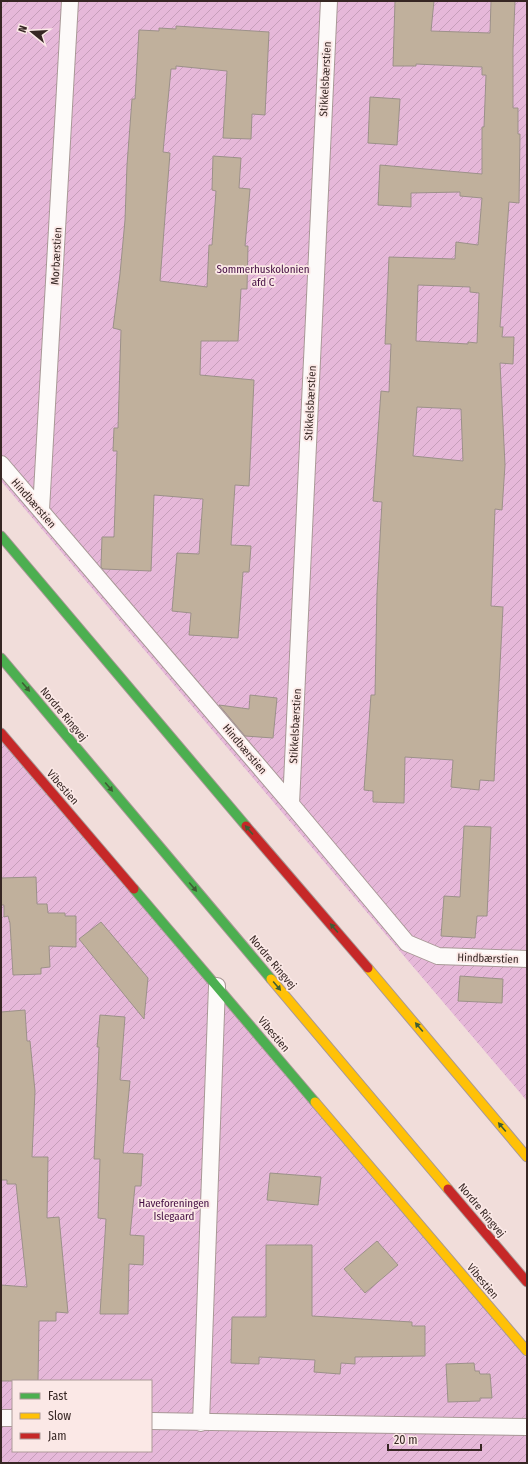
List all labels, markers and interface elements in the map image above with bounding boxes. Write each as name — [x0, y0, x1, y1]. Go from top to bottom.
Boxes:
north arrow — [12, 12, 52, 52]
text: N — [16, 24, 30, 34]
street label: Stikkelsbærstien — [317, 41, 334, 117]
street label: Morbærstien — [48, 227, 64, 285]
park label: Sommerhuskolonien afd C — [217, 263, 309, 289]
street label: Stikkelsbærstien — [302, 365, 319, 441]
street label: Hindbærstien — [9, 476, 59, 531]
one-way arrow — [21, 682, 30, 693]
street label: Nordre Ringvej — [37, 685, 90, 744]
street label: Stikkelsbærstien — [287, 688, 304, 764]
street label: Hindbærstien — [220, 722, 269, 777]
street label: Vibestien — [44, 767, 81, 807]
one-way arrow — [105, 782, 114, 793]
one-way arrow — [245, 825, 254, 835]
one-way arrow — [188, 881, 197, 892]
one-way arrow — [330, 923, 339, 934]
street label: Nordre Ringvej — [246, 933, 299, 992]
street label: Hindbærstien — [457, 951, 519, 966]
one-way arrow — [272, 981, 281, 991]
street label: Vibestien — [255, 1014, 292, 1055]
one-way arrow — [414, 1022, 423, 1033]
one-way arrow — [497, 1122, 506, 1132]
street label: Nordre Ringvej — [455, 1181, 508, 1240]
park label: Haveforeningen Islegaard — [139, 1197, 209, 1223]
street label: Vibestien — [464, 1261, 501, 1302]
legend — [12, 1380, 152, 1452]
text: Fast — [48, 1389, 67, 1403]
text: Slow — [48, 1409, 71, 1423]
scale bar — [388, 1426, 481, 1452]
text: Jam — [48, 1429, 66, 1443]
text: 20 m — [394, 1433, 418, 1447]

